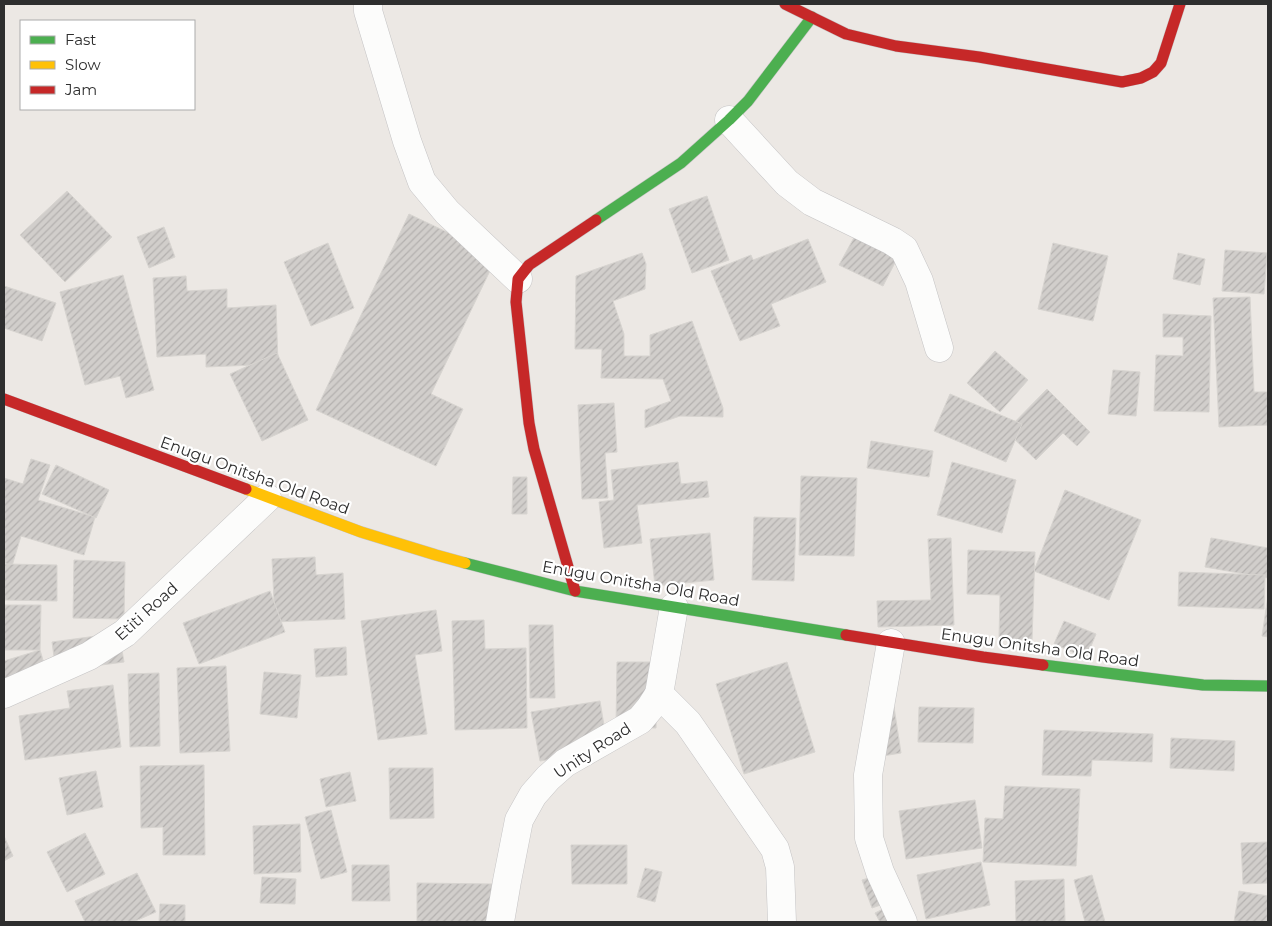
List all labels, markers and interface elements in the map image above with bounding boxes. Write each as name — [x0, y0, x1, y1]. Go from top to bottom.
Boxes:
legend — [20, 20, 195, 110]
text: Fast — [65, 30, 96, 49]
text: Slow — [65, 55, 101, 74]
text: Jam — [64, 80, 97, 99]
street label: Enugu Onitsha Old Road — [158, 432, 352, 519]
street label: Enugu Onitsha Old Road — [541, 557, 741, 610]
street label: Etiti Road — [111, 578, 182, 645]
street label: Enugu Onitsha Old Road — [940, 624, 1140, 671]
street label: Unity Road — [550, 718, 634, 782]

